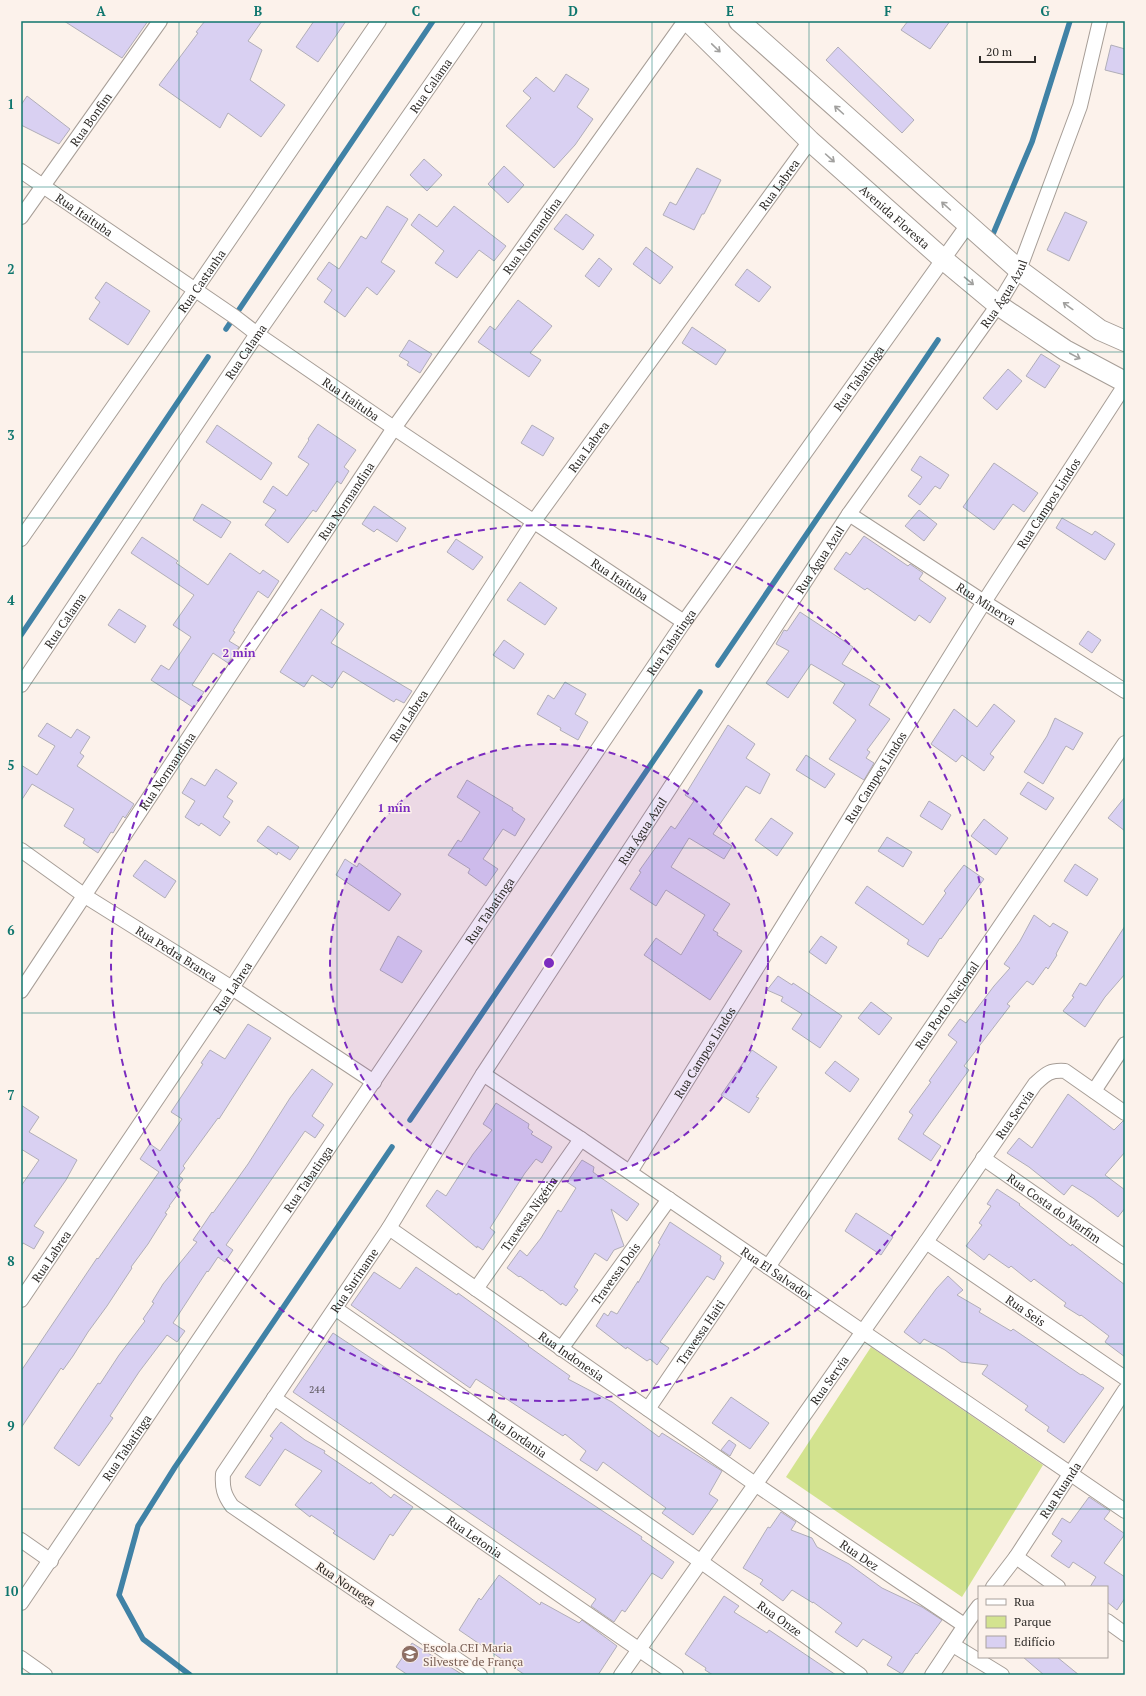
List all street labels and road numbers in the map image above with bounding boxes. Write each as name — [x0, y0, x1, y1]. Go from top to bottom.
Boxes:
street label: Rua Calama — [406, 55, 454, 116]
street label: Rua Bonfim — [66, 89, 115, 149]
street label: Rua Labrea — [755, 156, 802, 213]
street label: Avenida Floresta — [857, 182, 933, 252]
street label: Rua Itaituba — [53, 190, 116, 239]
street label: Rua Normandina — [499, 194, 564, 277]
street label: Rua Castanha — [174, 246, 228, 315]
street label: Rua Água Azul — [977, 257, 1030, 330]
street label: Rua Calama — [221, 321, 269, 382]
street label: Rua Tabatinga — [830, 342, 887, 414]
street label: Rua Itaituba — [320, 374, 383, 423]
street label: Rua Labrea — [565, 418, 612, 475]
street label: Rua Campos Lindos — [1013, 455, 1083, 551]
street label: Rua Normandina — [314, 459, 377, 543]
street label: Rua Água Azul — [792, 523, 847, 596]
street label: Rua Itaituba — [589, 555, 652, 604]
street label: Rua Minerva — [954, 579, 1019, 628]
street label: Rua Calama — [41, 590, 88, 651]
street label: Rua Tabatinga — [643, 606, 698, 678]
street label: Rua Labrea — [386, 687, 431, 745]
street label: Rua Campos Lindos — [841, 728, 909, 826]
street label: Rua Normandina — [136, 729, 198, 813]
street label: Rua Água Azul — [614, 794, 670, 867]
street label: Rua Tabatinga — [461, 874, 517, 946]
street label: Rua Pedra Branca — [133, 922, 220, 985]
street label: Rua Porto Nacional — [911, 958, 982, 1052]
street label: Rua Labrea — [209, 959, 255, 1017]
street label: Rua Campos Lindos — [670, 1004, 738, 1101]
street label: Rua Servia — [992, 1087, 1036, 1142]
street label: Rua Tabatinga — [280, 1143, 335, 1215]
street label: Rua Costa do Marfim — [1004, 1170, 1105, 1246]
street label: Travessa Nigéria — [497, 1173, 560, 1254]
street label: Rua Labrea — [28, 1227, 74, 1285]
street label: Travessa Dois — [588, 1240, 643, 1308]
street label: Rua El Salvador — [738, 1243, 816, 1303]
street label: Rua Suriname — [327, 1245, 381, 1315]
street label: Rua Seis — [1003, 1291, 1049, 1329]
street label: Travessa Haiti — [673, 1296, 728, 1368]
street label: Rua Indonesia — [536, 1328, 607, 1384]
street label: Rua Servia — [806, 1352, 851, 1407]
street label: Rua Jordania — [485, 1409, 550, 1460]
street label: Rua Tabatinga — [99, 1411, 154, 1483]
street label: Rua Ruanda — [1036, 1459, 1084, 1521]
street label: Rua Letonia — [444, 1512, 506, 1561]
street label: Rua Dez — [837, 1536, 882, 1573]
street label: Rua Noruega — [313, 1559, 379, 1609]
street label: Rua Onze — [755, 1597, 805, 1639]

